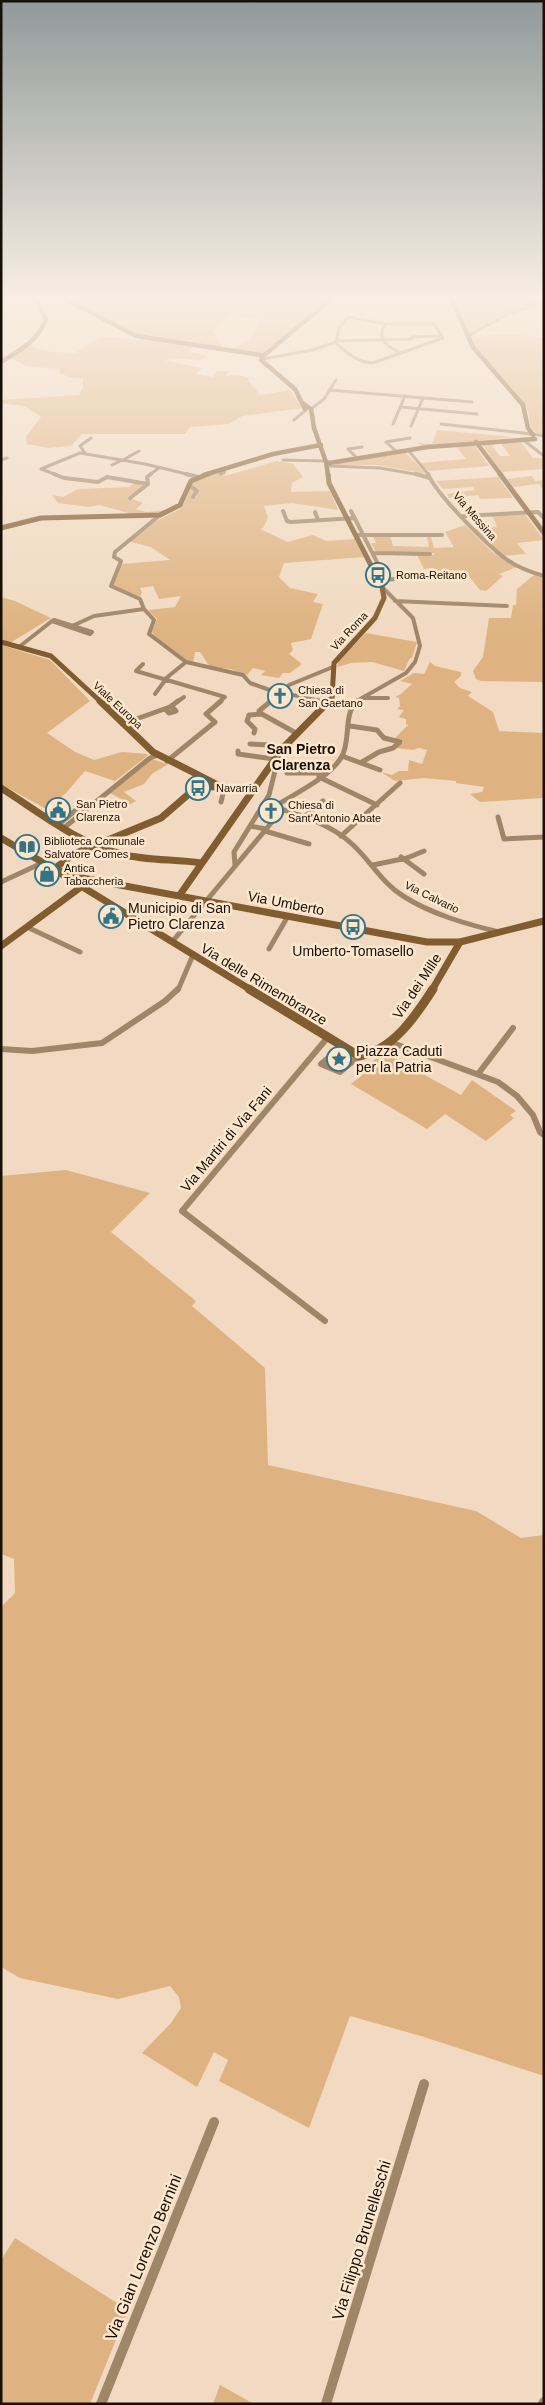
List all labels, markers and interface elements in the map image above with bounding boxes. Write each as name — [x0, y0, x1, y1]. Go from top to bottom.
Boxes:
street label: Via Messina — [451, 490, 500, 543]
bus stop icon: Roma-Reitano — [365, 562, 391, 588]
place label: Roma-Reitano — [396, 569, 467, 581]
street label: Via Roma — [328, 609, 370, 653]
street label: Viale Europa — [91, 679, 146, 731]
church icon: Chiesa di San Gaetano — [267, 683, 293, 709]
place label: Chiesa di San Gaetano — [298, 684, 363, 709]
district label: San Pietro Clarenza — [266, 741, 336, 773]
bus stop icon: Navarria — [185, 775, 211, 801]
place label: Navarria — [216, 782, 258, 794]
public building icon: San Pietro Clarenza — [45, 797, 71, 823]
place label: San Pietro Clarenza — [76, 798, 127, 823]
church icon: Chiesa di Sant'Antonio Abate — [258, 798, 284, 824]
place label: Chiesa di Sant'Antonio Abate — [288, 799, 381, 824]
library icon: Biblioteca Comunale Salvatore Comes — [14, 834, 40, 860]
place label: Biblioteca Comunale Salvatore Comes — [44, 835, 145, 860]
shop icon: Antica Tabaccheria — [34, 861, 60, 887]
place label: Antica Tabaccheria — [64, 862, 124, 887]
street label: Via Calvario — [403, 879, 461, 915]
street label: Via Umberto — [246, 888, 326, 918]
place label: Municipio di San Pietro Clarenza — [128, 900, 231, 932]
public building icon: Municipio di San Pietro Clarenza — [98, 903, 124, 929]
bus stop icon: Umberto-Tomasello — [340, 914, 366, 940]
street label: Via delle Rimembranze — [198, 940, 330, 1028]
place label: Umberto-Tomasello — [292, 943, 414, 959]
street label: Via dei Mille — [389, 950, 445, 1022]
place label: Piazza Caduti per la Patria — [356, 1043, 442, 1075]
place icon: Piazza Caduti per la Patria — [326, 1046, 352, 1072]
street label: Via Martiri di Via Fani — [177, 1083, 275, 1195]
street label: Via Filippo Brunelleschi — [329, 2158, 394, 2322]
street label: Via Gian Lorenzo Bernini — [102, 2172, 185, 2343]

